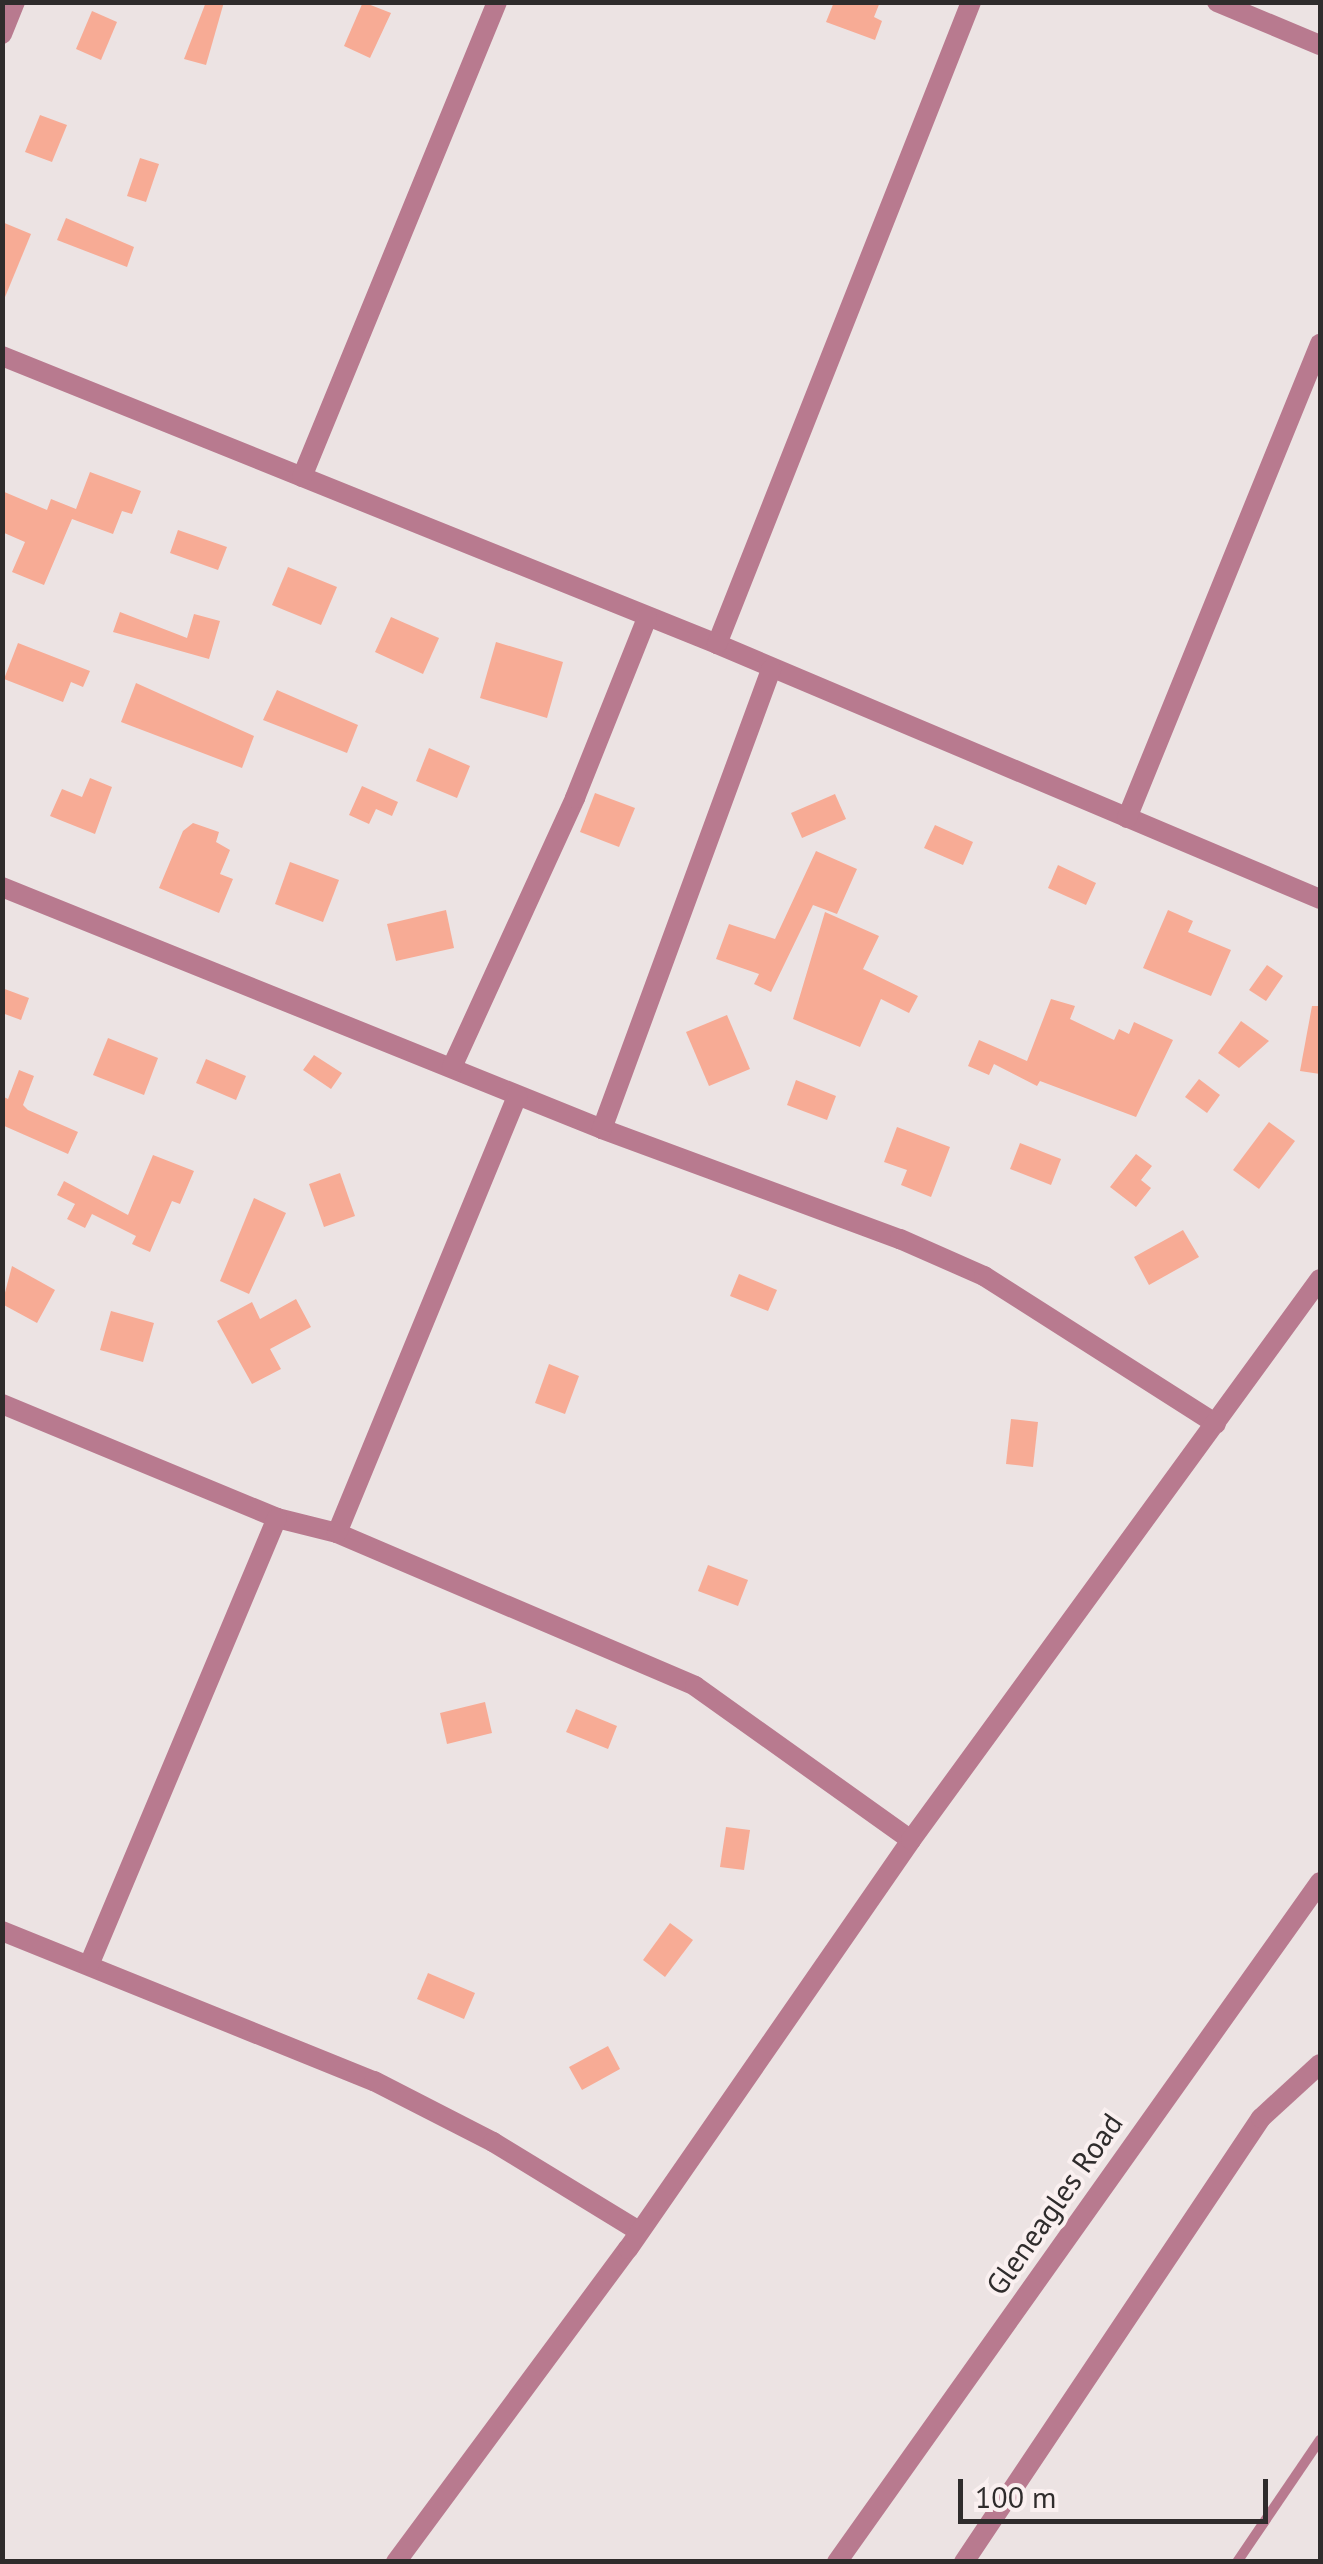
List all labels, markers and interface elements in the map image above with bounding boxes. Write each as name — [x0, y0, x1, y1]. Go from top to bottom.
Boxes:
street label: Gleneagles Road — [978, 2106, 1130, 2302]
scale bar — [963, 2459, 1273, 2521]
text: 100 m — [975, 2477, 1056, 2516]

